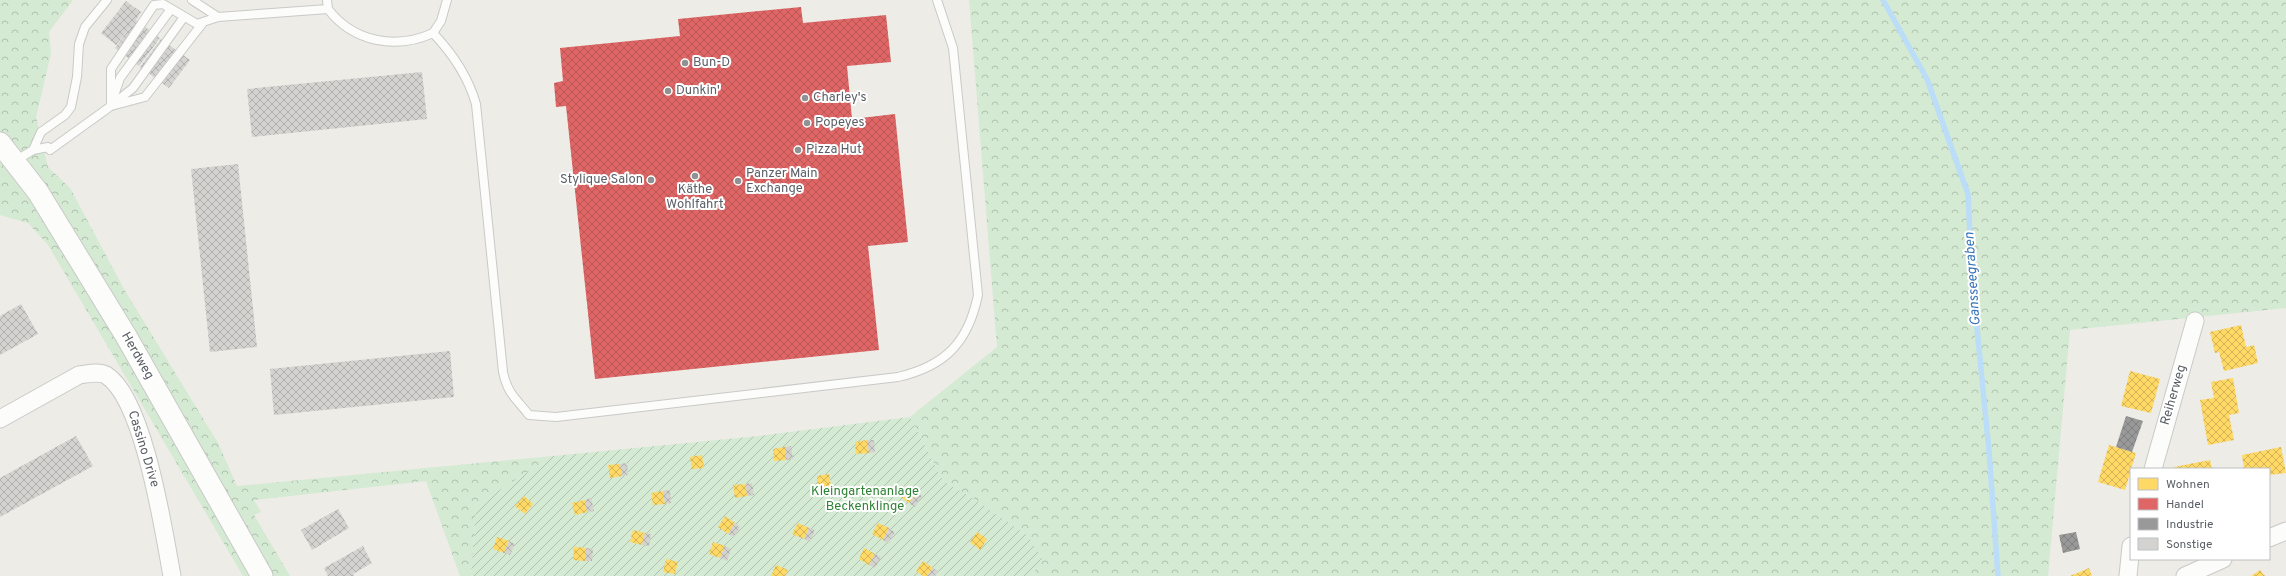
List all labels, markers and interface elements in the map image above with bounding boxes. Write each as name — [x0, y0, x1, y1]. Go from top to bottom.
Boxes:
place label: Bun-D — [693, 55, 730, 71]
marker: Bun-D — [680, 58, 690, 68]
place label: Dunkin' — [676, 83, 720, 99]
marker: Dunkin' — [663, 86, 673, 96]
place label: Charley's — [813, 90, 867, 106]
marker: Charley's — [800, 93, 810, 103]
place label: Popeyes — [815, 115, 864, 131]
marker: Popeyes — [802, 118, 812, 128]
place label: Pizza Hut — [806, 142, 862, 158]
marker: Pizza Hut — [793, 145, 803, 155]
place label: Panzer Main Exchange — [746, 166, 817, 197]
marker: Käthe Wohlfahrt — [690, 171, 700, 181]
place label: Stylique Salon — [560, 172, 643, 188]
marker: Stylique Salon — [646, 175, 656, 185]
marker: Panzer Main Exchange — [733, 176, 743, 186]
place label: Käthe Wohlfahrt — [666, 182, 724, 213]
water label: Gansseegraben — [1961, 231, 1985, 326]
street label: Herdweg — [117, 329, 157, 383]
street label: Reiherweg — [2158, 363, 2190, 427]
street label: Cassino Drive — [124, 409, 162, 489]
legend — [2130, 468, 2270, 560]
text: Wohnen — [2166, 477, 2210, 493]
park label: Kleingartenanlage Beckenklinge — [811, 484, 919, 515]
text: Handel — [2166, 497, 2204, 513]
text: Industrie — [2166, 517, 2214, 533]
text: Sonstige — [2166, 537, 2212, 553]

